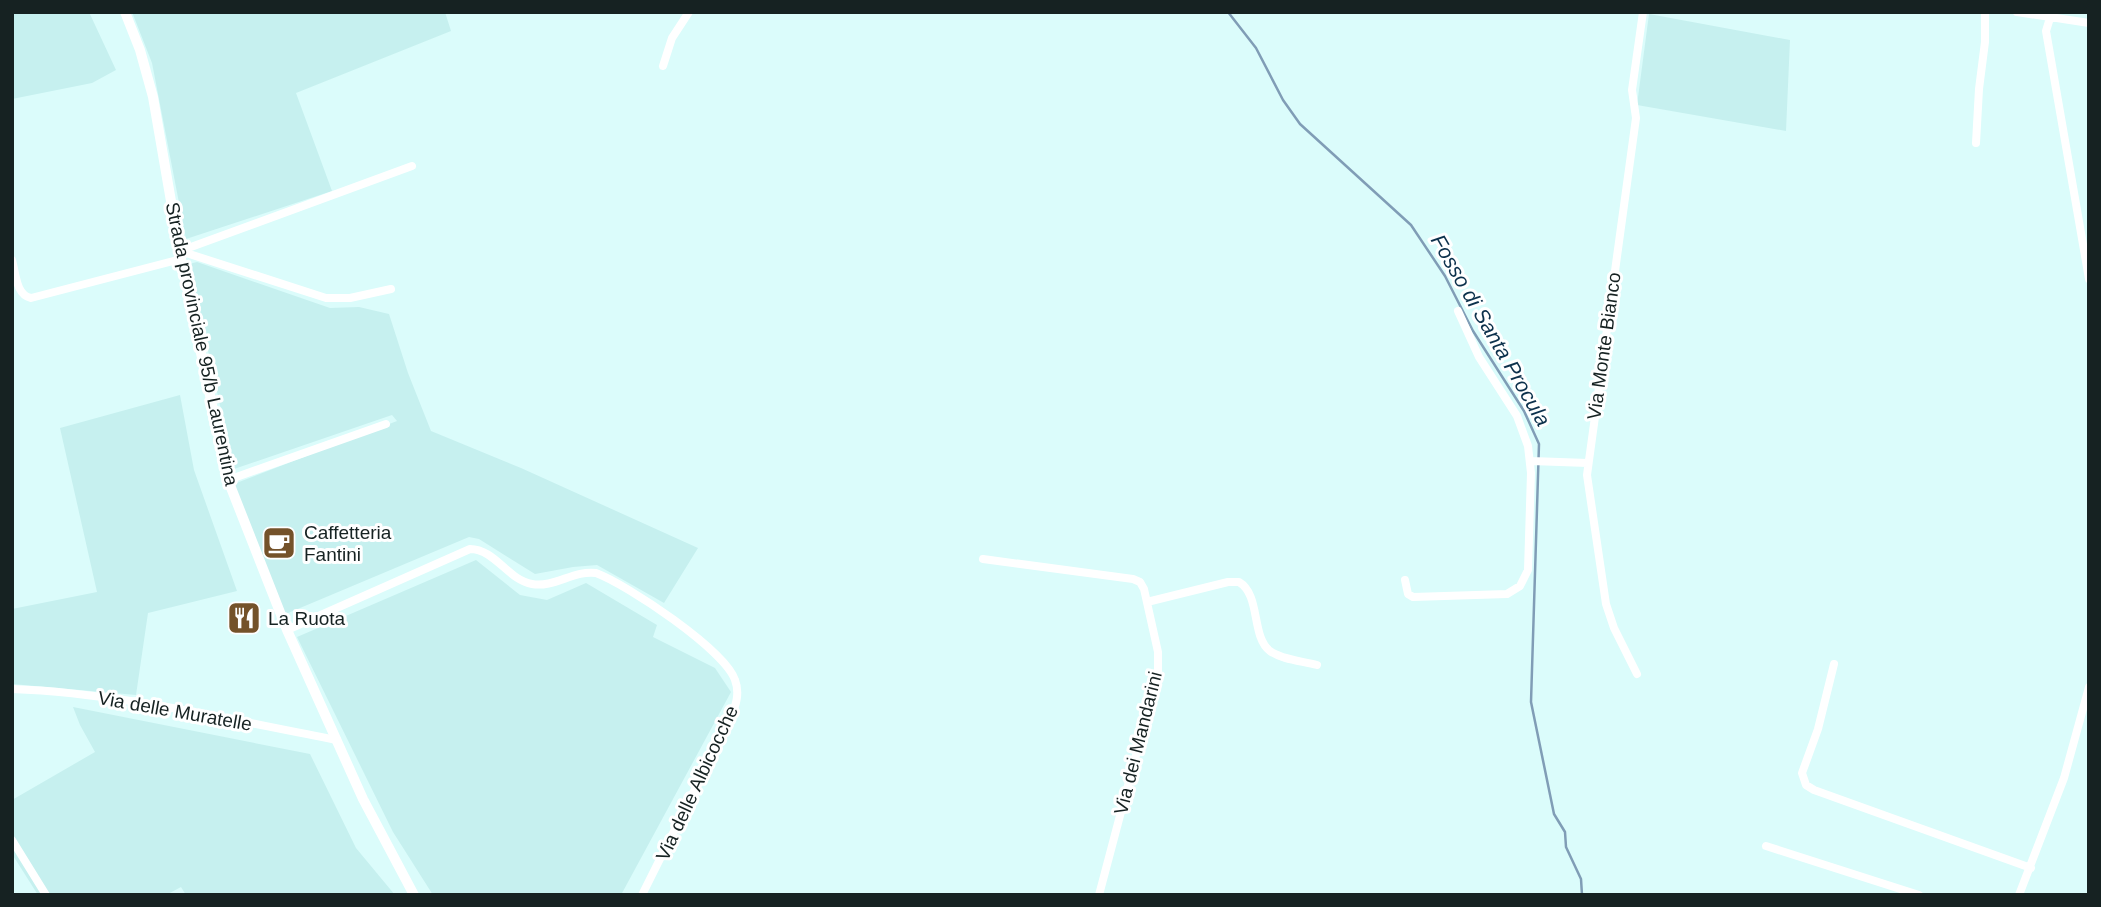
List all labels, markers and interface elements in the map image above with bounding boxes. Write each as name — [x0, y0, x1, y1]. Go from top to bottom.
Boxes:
street label: Strada provinciale 95/b Laurentina — [162, 200, 242, 488]
water label: Fosso di Santa Procula — [1427, 230, 1555, 430]
street label: Via Monte Bianco — [1583, 271, 1625, 421]
place label: Caffetteria Fantini — [304, 522, 392, 565]
cafe icon: Caffetteria Fantini — [260, 524, 298, 562]
restaurant icon: La Ruota — [225, 599, 263, 637]
place label: La Ruota — [268, 608, 346, 629]
street label: Via dei Mandarini — [1110, 669, 1166, 817]
street label: Via delle Muratelle — [96, 687, 254, 735]
street label: Via delle Albicocche — [652, 702, 742, 864]

